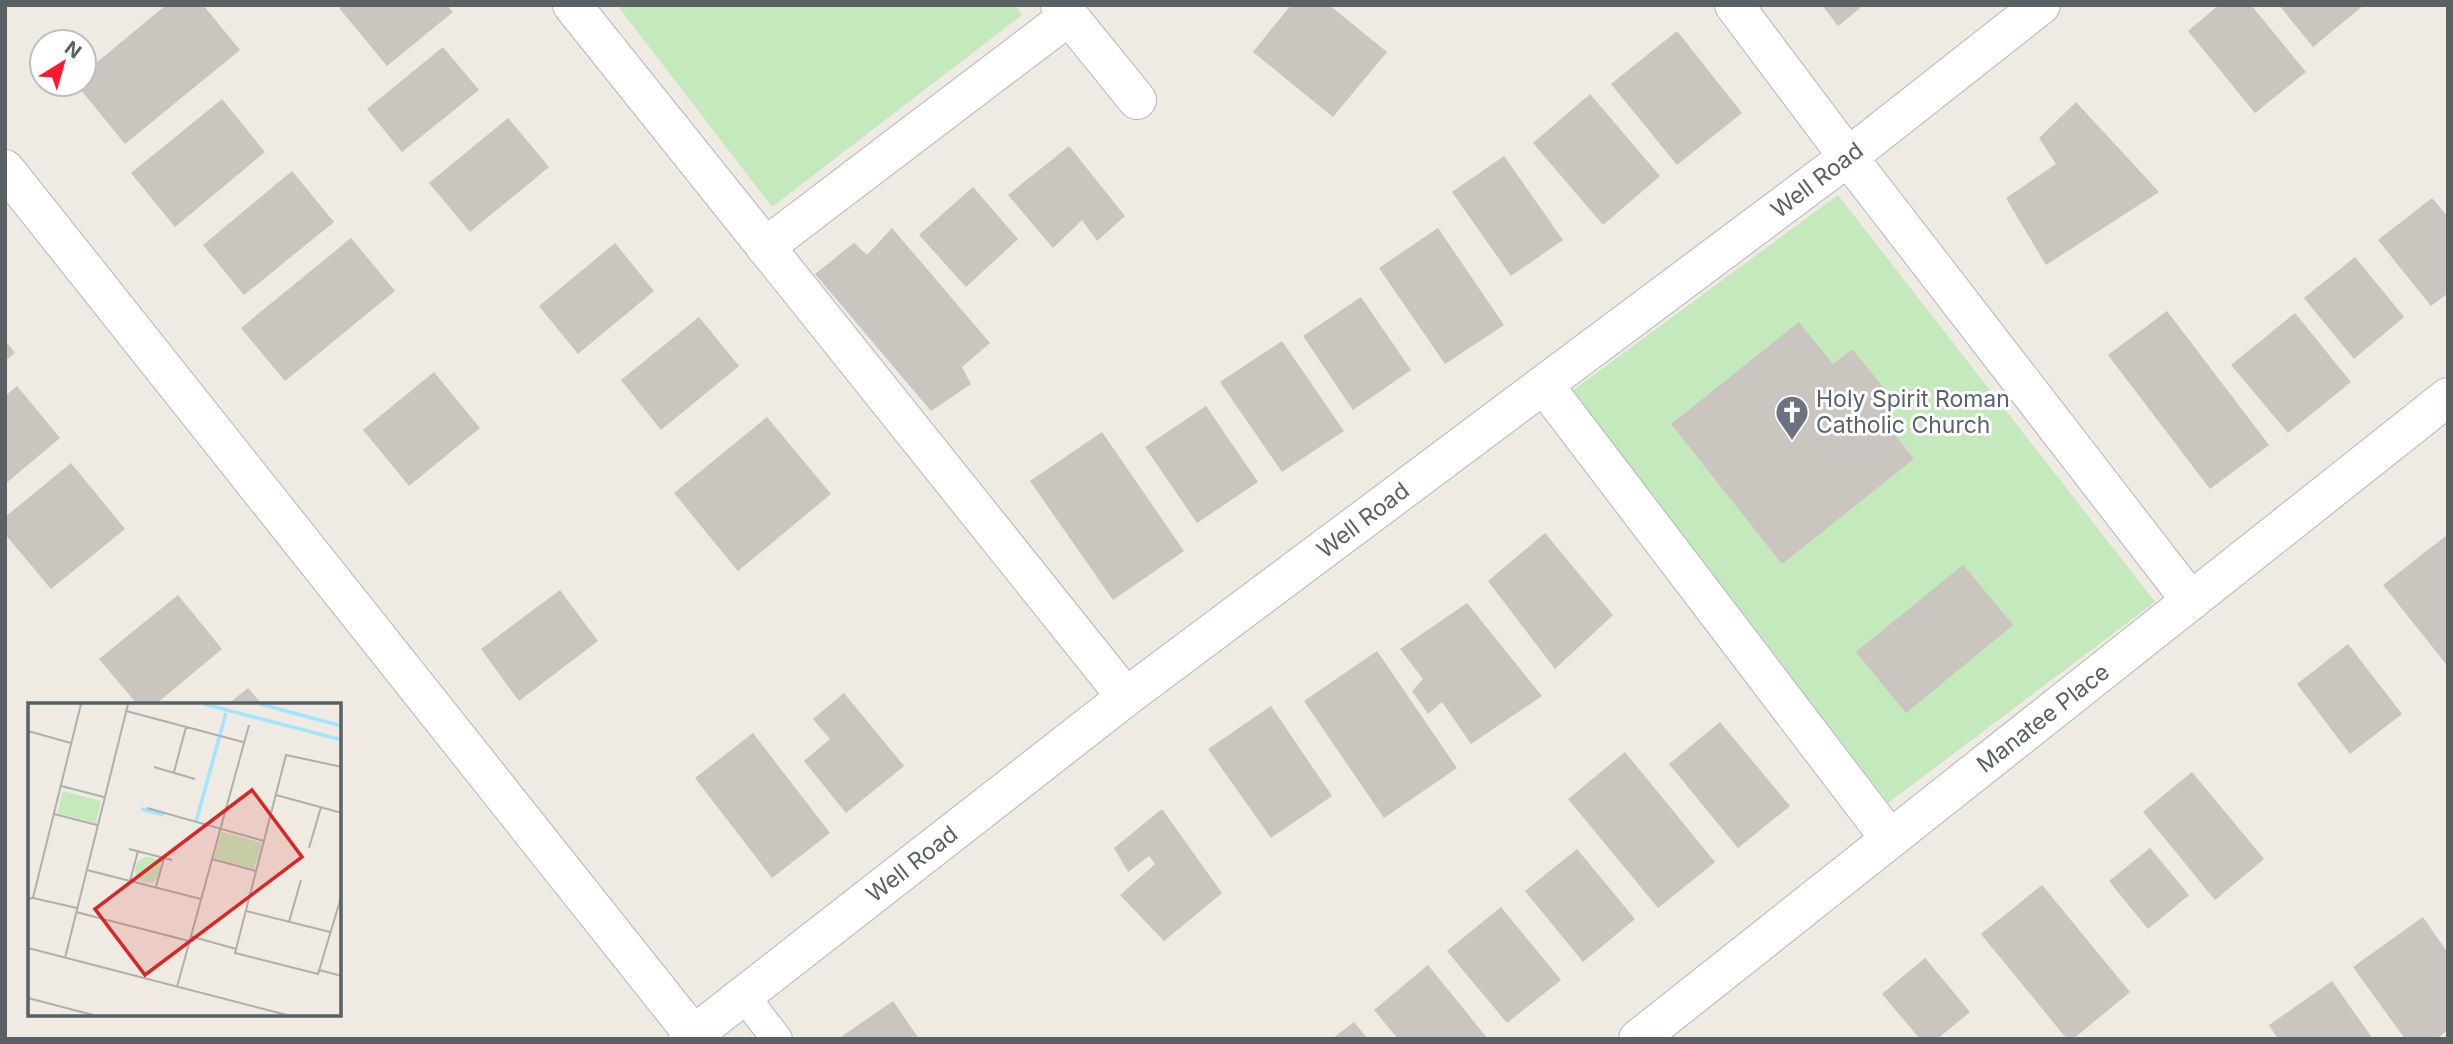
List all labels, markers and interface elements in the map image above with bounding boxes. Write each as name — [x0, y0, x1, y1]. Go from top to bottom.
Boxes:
north arrow — [28, 28, 98, 98]
text: N — [60, 36, 86, 63]
street label: Well Road — [1765, 136, 1869, 224]
place label: Holy Spirit Roman Catholic Church — [1816, 385, 2010, 439]
church icon: Holy Spirit Roman Catholic Church — [1773, 393, 1811, 442]
street label: Well Road — [1311, 476, 1415, 564]
street label: Manatee Place — [1971, 658, 2115, 778]
inset map — [28, 703, 341, 1016]
street label: Well Road — [861, 820, 963, 908]

